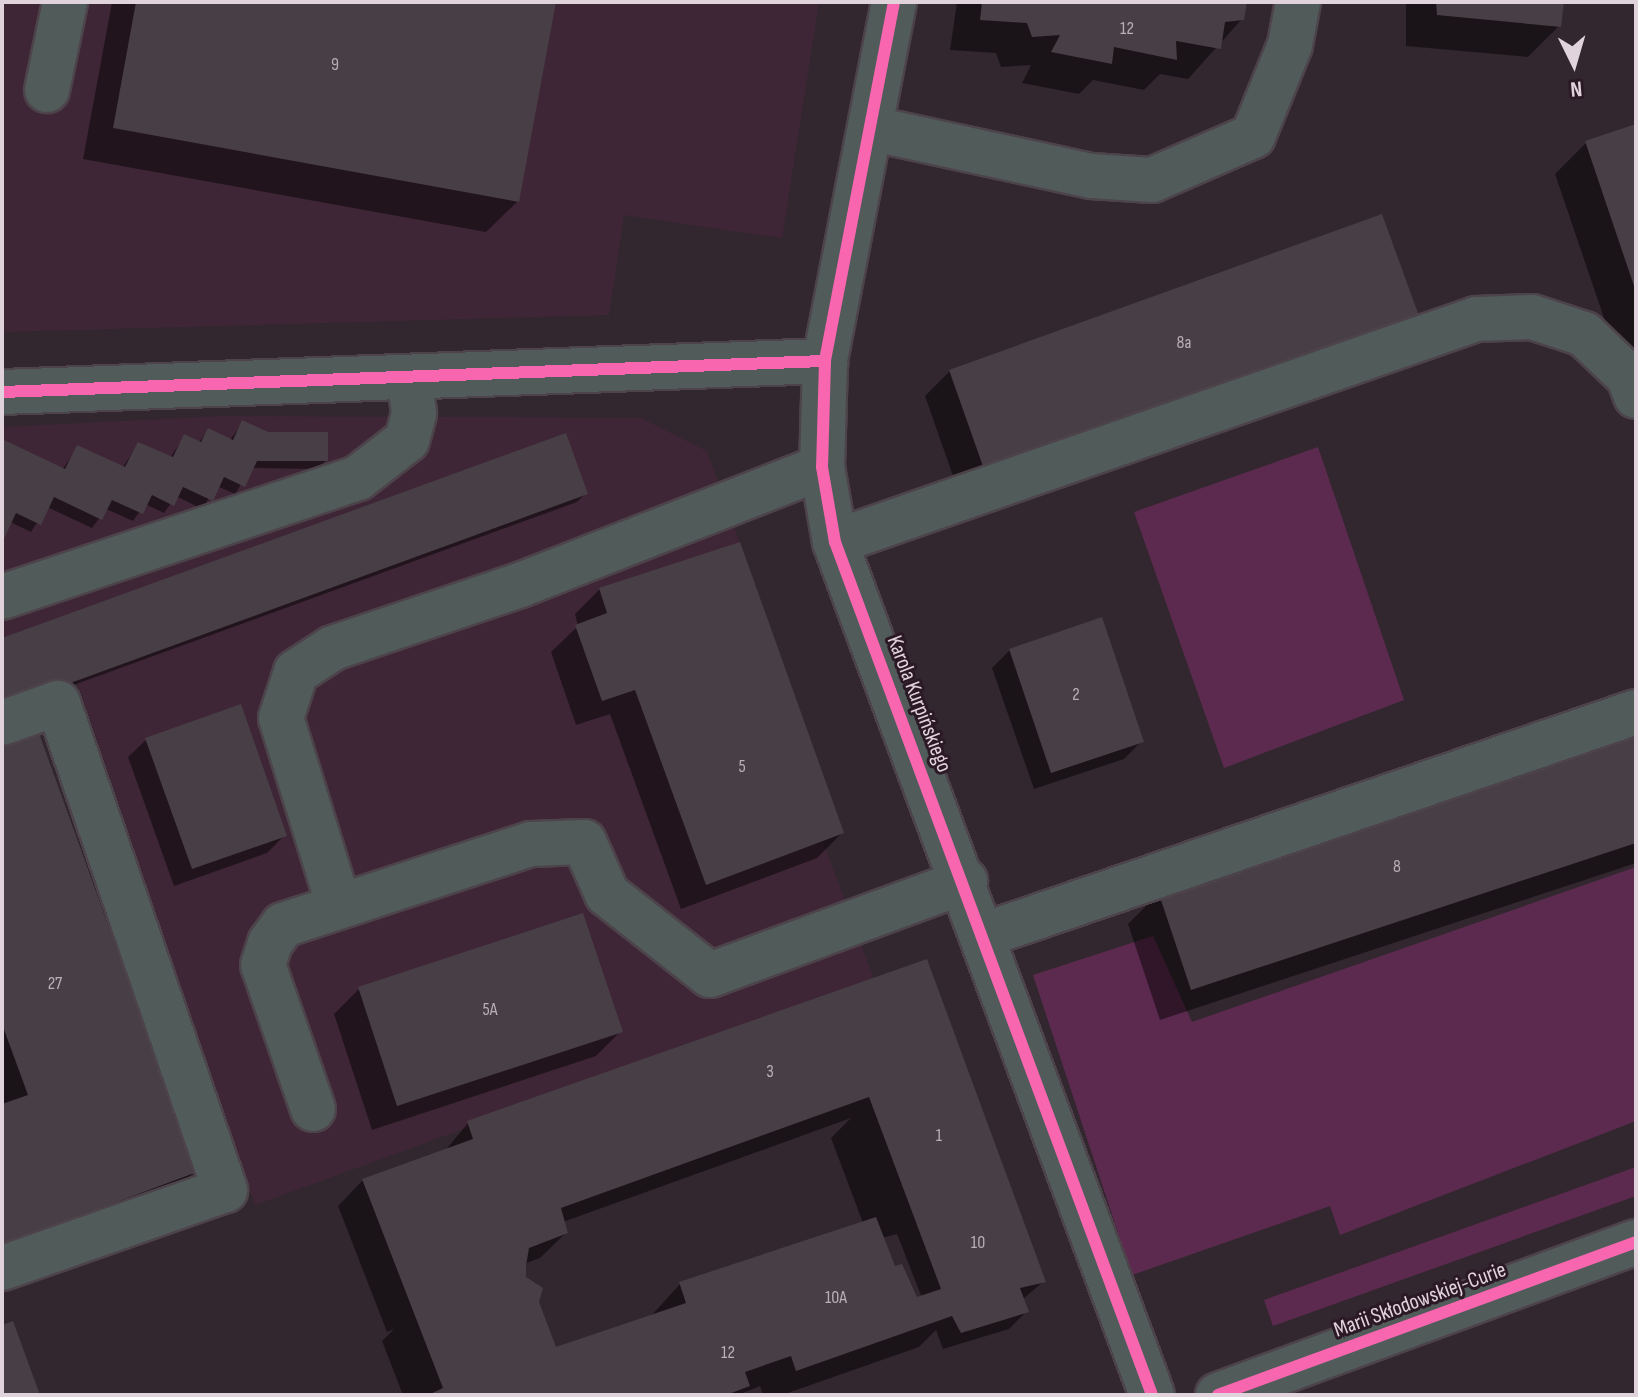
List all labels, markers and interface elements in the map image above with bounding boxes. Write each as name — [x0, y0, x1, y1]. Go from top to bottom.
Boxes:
house number: 12 — [1120, 18, 1134, 40]
north arrow — [1534, 24, 1614, 104]
house number: 9 — [331, 54, 339, 76]
text: N — [1569, 74, 1583, 102]
house number: 8a — [1177, 332, 1191, 354]
street label: Karola Kurpińskiego — [881, 632, 957, 776]
house number: 2 — [1072, 684, 1080, 706]
house number: 5 — [738, 756, 746, 778]
house number: 8 — [1393, 856, 1401, 878]
house number: 27 — [48, 973, 62, 995]
house number: 5A — [483, 999, 497, 1021]
house number: 3 — [766, 1061, 774, 1083]
house number: 1 — [936, 1125, 942, 1147]
house number: 10 — [971, 1232, 985, 1254]
street label: Marii Skłodowskiej-Curie — [1330, 1257, 1510, 1343]
house number: 10A — [825, 1287, 847, 1309]
house number: 12 — [721, 1342, 735, 1364]

